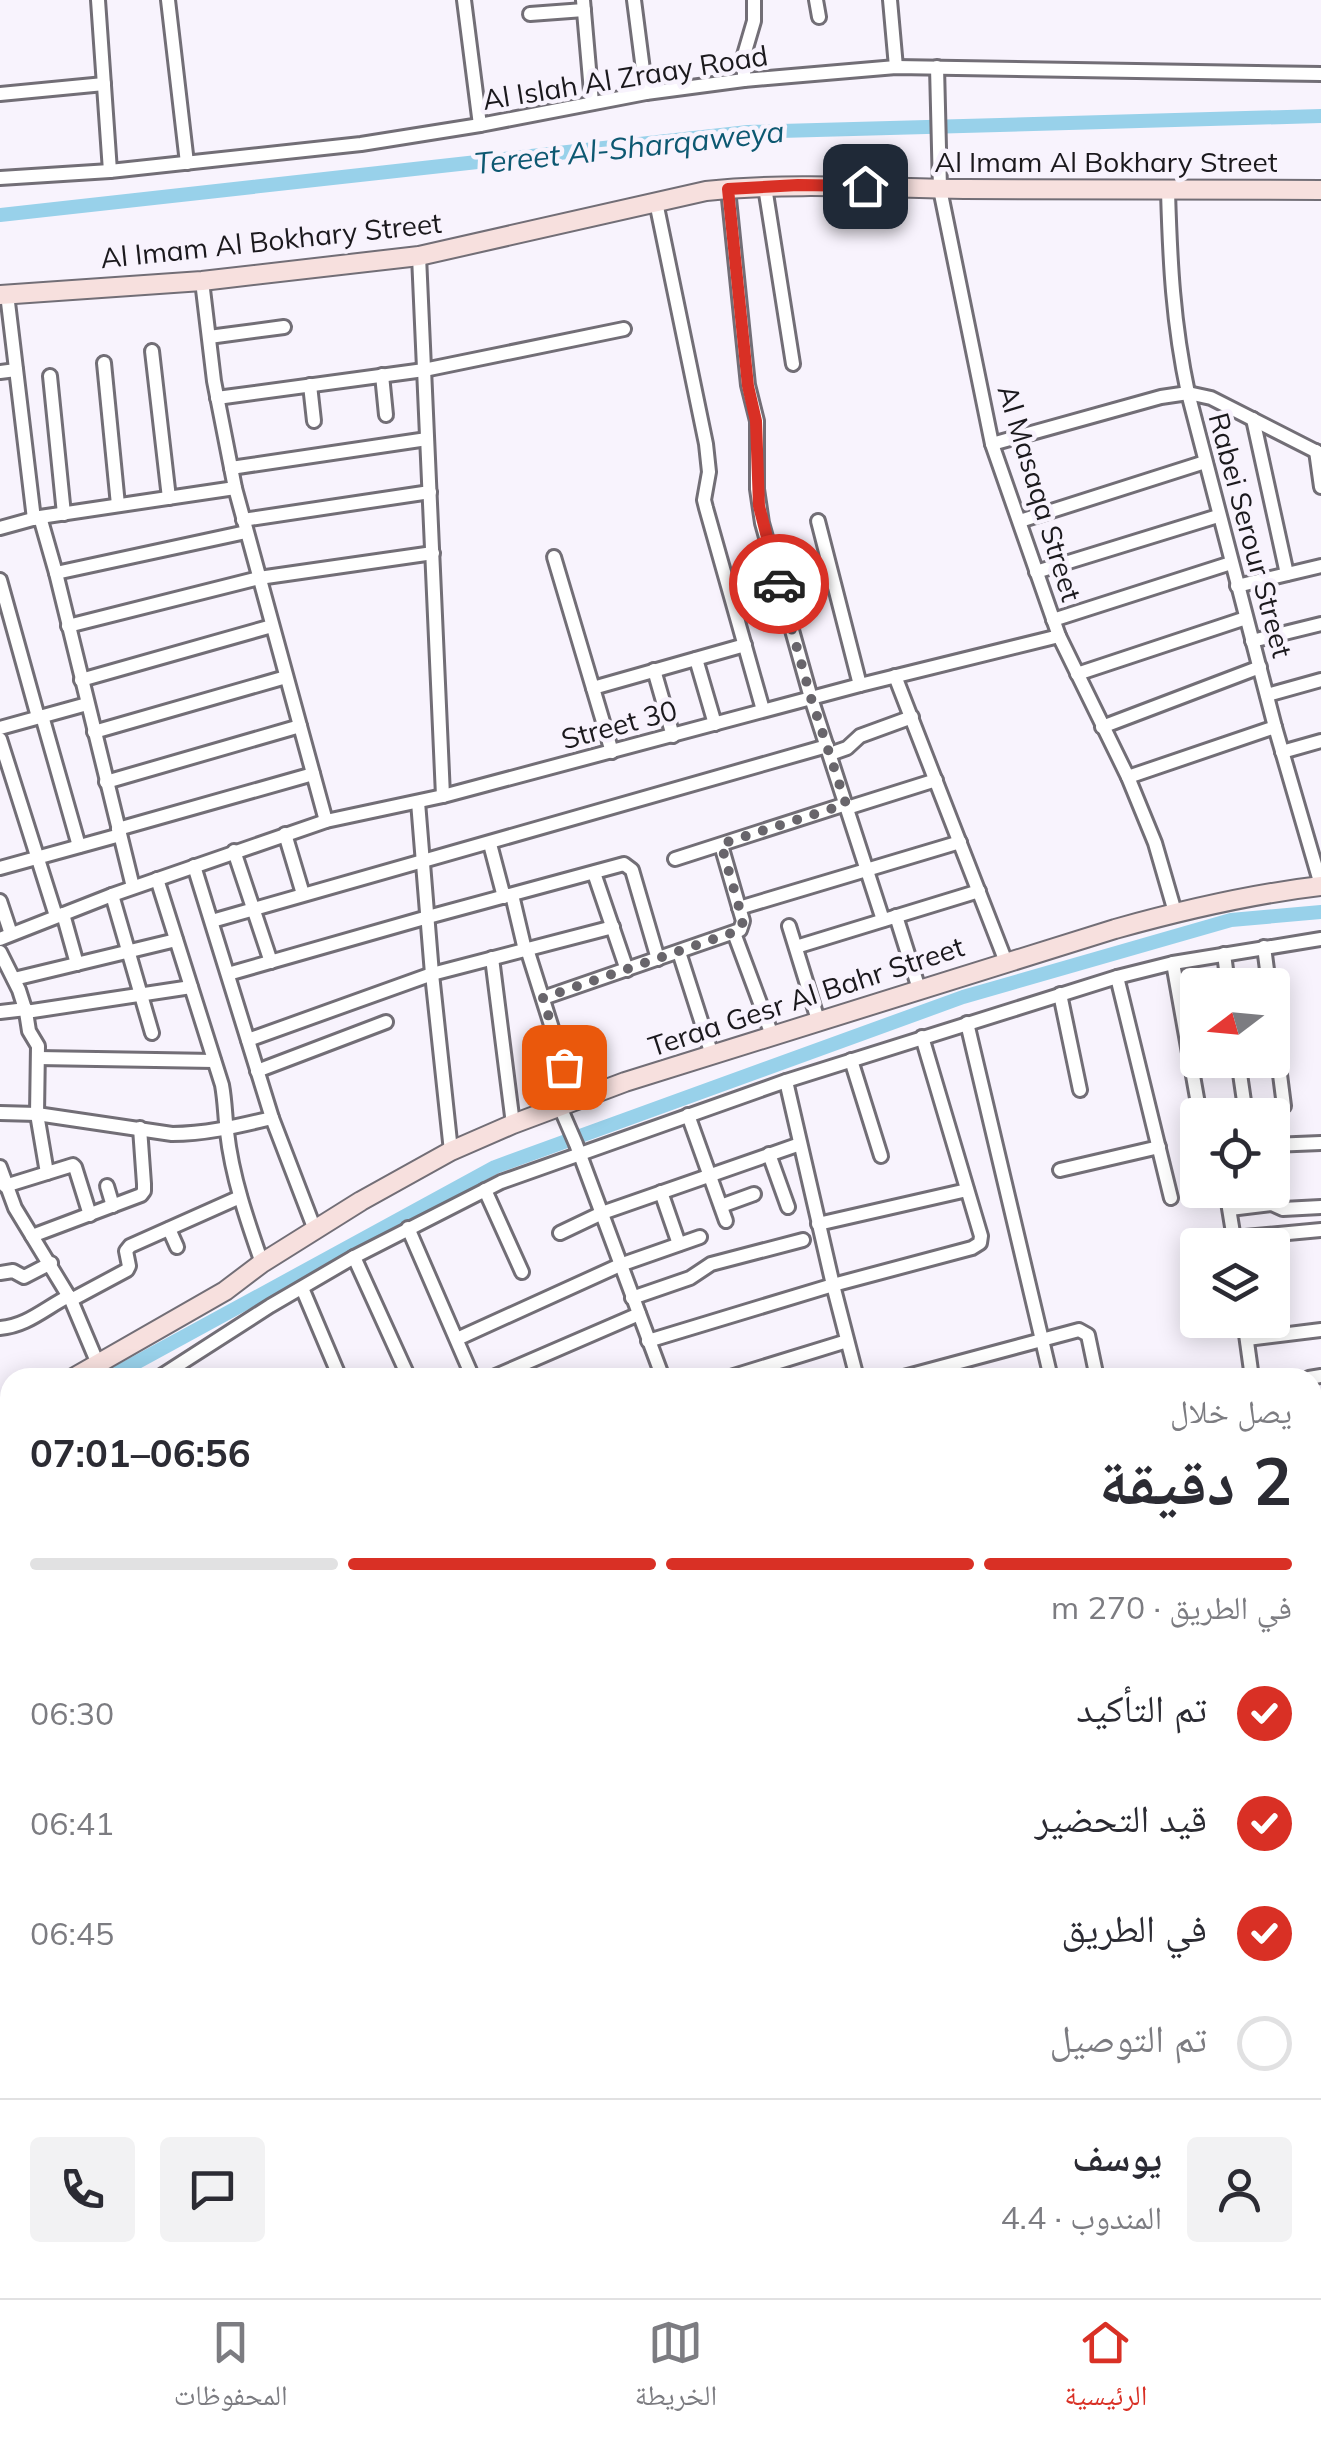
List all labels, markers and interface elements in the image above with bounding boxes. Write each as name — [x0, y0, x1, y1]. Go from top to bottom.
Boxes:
street label: Al Islah Al Zraay Road — [480, 37, 770, 117]
water label: Tereet Al-Sharqaweya — [472, 112, 786, 182]
pin — [823, 144, 908, 229]
street label: Al Imam Al Bokhary Street — [935, 144, 1278, 179]
icon: home — [838, 159, 893, 214]
street label: Al Imam Al Bokhary Street — [99, 205, 444, 275]
street label: Al Masaqa Street — [990, 381, 1090, 606]
street label: Rabei Serour Street — [1202, 409, 1301, 661]
courier — [729, 534, 829, 634]
icon: car — [752, 557, 807, 612]
street label: Street 30 — [557, 692, 681, 756]
street label: Teraa Gesr Al Bahr Street — [644, 928, 968, 1064]
north arrow — [1180, 968, 1290, 1078]
map controls — [1180, 968, 1290, 1338]
pin — [522, 1025, 607, 1110]
icon: bag — [537, 1040, 592, 1095]
button: locate — [1180, 1098, 1290, 1208]
button: layers — [1180, 1228, 1290, 1338]
text: يصل خلال — [1170, 1391, 1292, 1431]
text: 06:56–07:01 — [30, 1429, 250, 1477]
text: 2 دقيقة — [1099, 1440, 1292, 1521]
text: في الطريق · 270 m — [1051, 1587, 1292, 1627]
text: تم التأكيد — [1076, 1684, 1207, 1732]
icon: check — [1237, 1686, 1292, 1741]
text: 06:30 — [30, 1693, 114, 1733]
text: قيد التحضير — [1035, 1794, 1207, 1842]
icon: check — [1237, 1796, 1292, 1851]
text: 06:41 — [30, 1803, 114, 1843]
text: في الطريق — [1061, 1904, 1207, 1952]
icon: check — [1237, 1906, 1292, 1961]
text: 06:45 — [30, 1913, 114, 1953]
text: تم التوصيل — [1049, 2014, 1207, 2062]
text: يوسف — [1072, 2133, 1162, 2181]
button: phone — [30, 2137, 135, 2242]
button: chat — [160, 2137, 265, 2242]
button: person — [1187, 2137, 1292, 2242]
text: المندوب · 4.4 — [1000, 2197, 1162, 2237]
tab: المحفوظات — [174, 2315, 288, 2423]
tab: الخريطة — [635, 2315, 717, 2423]
tab: الرئيسية — [1064, 2315, 1147, 2423]

